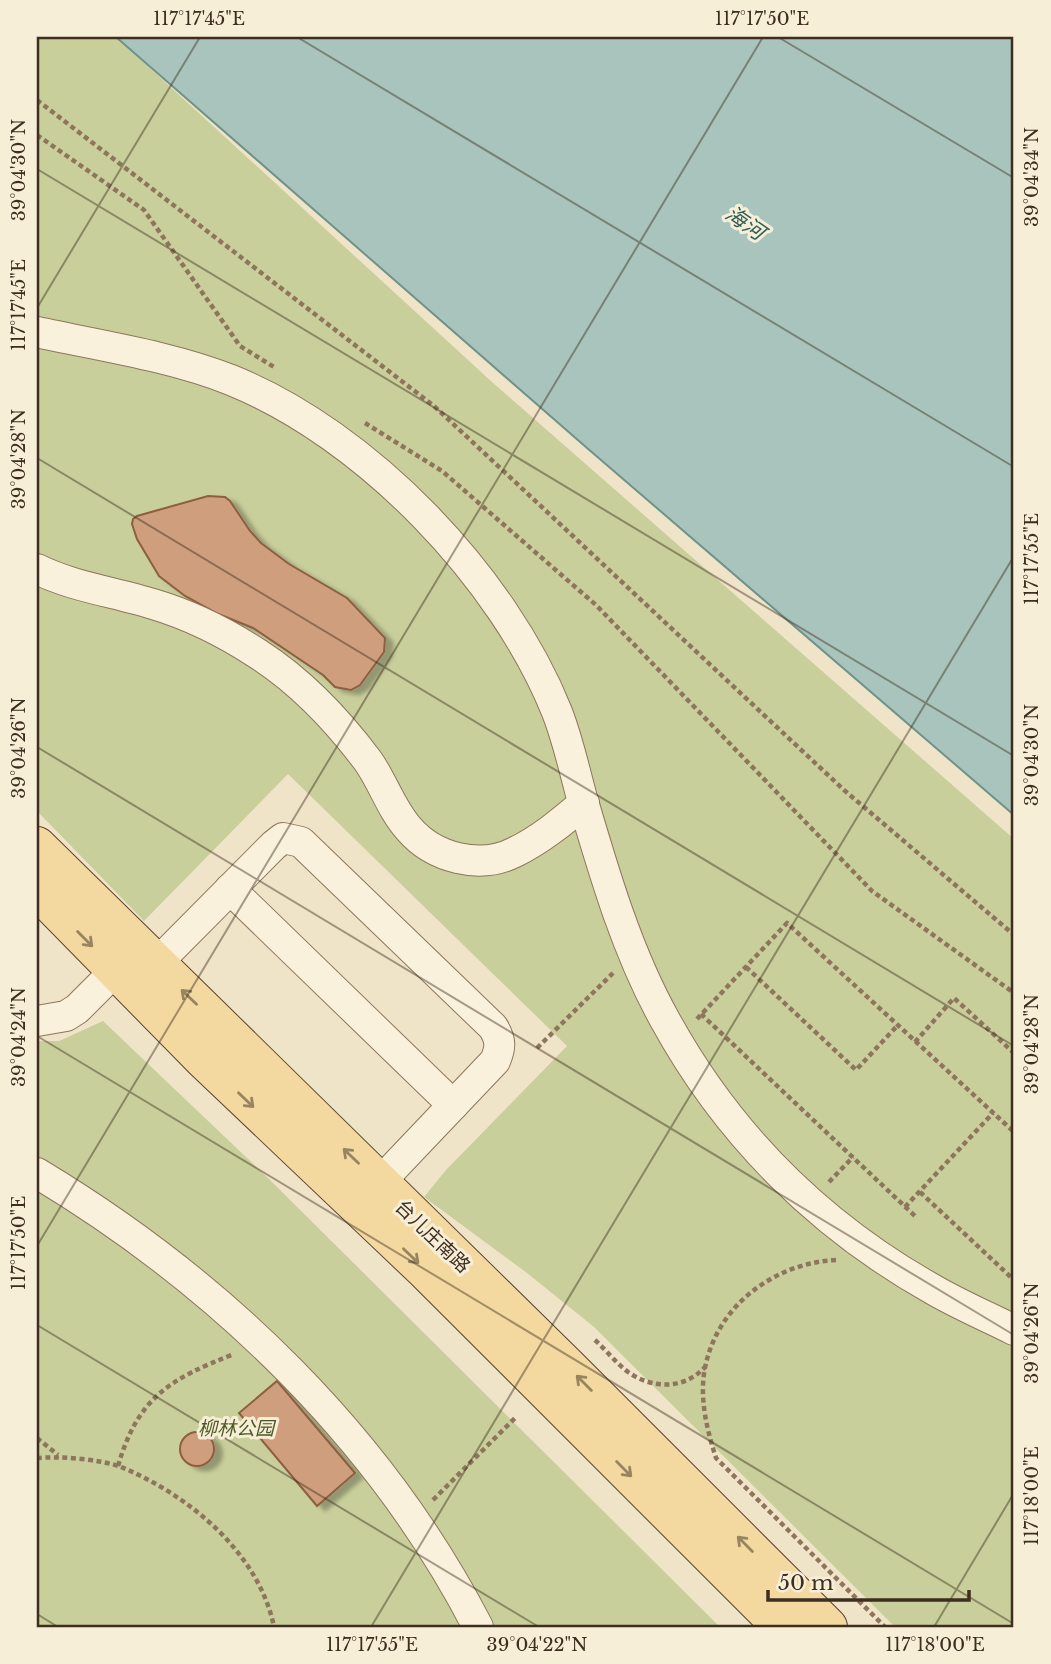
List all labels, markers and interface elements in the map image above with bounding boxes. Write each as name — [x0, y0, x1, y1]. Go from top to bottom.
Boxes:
text: 117°17'45"E — [153, 8, 245, 30]
text: 117°17'50"E — [715, 8, 809, 30]
text: 39°04'30"N — [8, 119, 30, 221]
text: 39°04'34"N — [1021, 127, 1043, 227]
water label: 海河 — [720, 200, 773, 248]
text: 117°17'45"E — [8, 259, 30, 351]
text: 39°04'28"N — [8, 409, 30, 509]
text: 117°17'55"E — [1021, 513, 1043, 605]
text: 39°04'26"N — [8, 697, 30, 799]
text: 39°04'30"N — [1021, 704, 1043, 806]
one-way arrow — [76, 930, 93, 947]
text: 39°04'24"N — [8, 987, 30, 1087]
one-way arrow — [180, 988, 197, 1005]
text: 39°04'28"N — [1021, 994, 1043, 1094]
one-way arrow — [237, 1091, 254, 1108]
one-way arrow — [343, 1147, 360, 1164]
street label: 台儿庄南路 — [390, 1195, 475, 1278]
text: 117°17'50"E — [8, 1196, 30, 1290]
one-way arrow — [402, 1248, 419, 1265]
text: 39°04'26"N — [1021, 1282, 1043, 1384]
one-way arrow — [576, 1375, 593, 1392]
park label: 柳林公园 — [198, 1417, 277, 1440]
text: 117°18'00"E — [1021, 1446, 1043, 1546]
one-way arrow — [616, 1460, 633, 1477]
one-way arrow — [736, 1536, 753, 1553]
scale bar — [768, 1559, 969, 1603]
text: 50 m — [778, 1570, 834, 1596]
text: 117°17'55"E — [326, 1634, 418, 1656]
text: 39°04'22"N — [487, 1634, 587, 1656]
text: 117°18'00"E — [885, 1634, 985, 1656]

